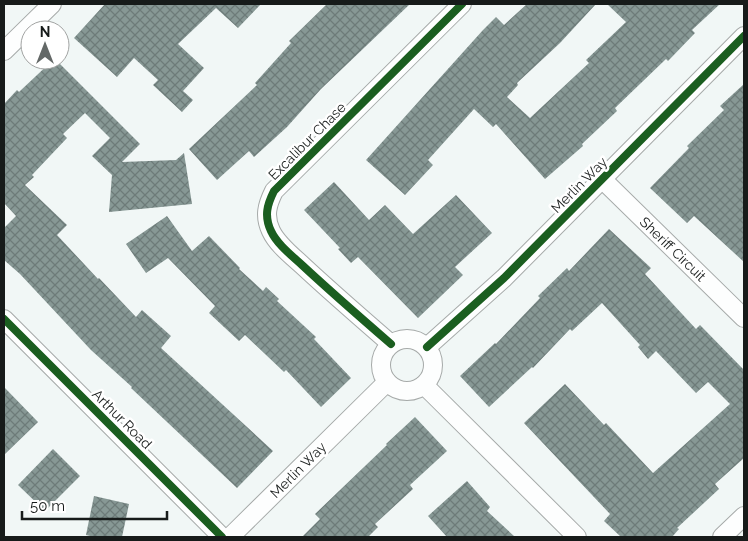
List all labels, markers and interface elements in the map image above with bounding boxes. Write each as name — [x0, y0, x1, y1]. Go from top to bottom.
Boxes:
north arrow — [20, 20, 70, 70]
text: N — [40, 24, 50, 40]
street label: Excalibur Chase — [265, 99, 349, 183]
street label: Merlin Way — [548, 153, 611, 216]
street label: Sheriff Circuit — [637, 214, 709, 285]
street label: Arthur Road — [89, 386, 155, 452]
street label: Merlin Way — [267, 438, 330, 501]
scale bar — [22, 488, 168, 520]
text: 50 m — [30, 497, 65, 515]

